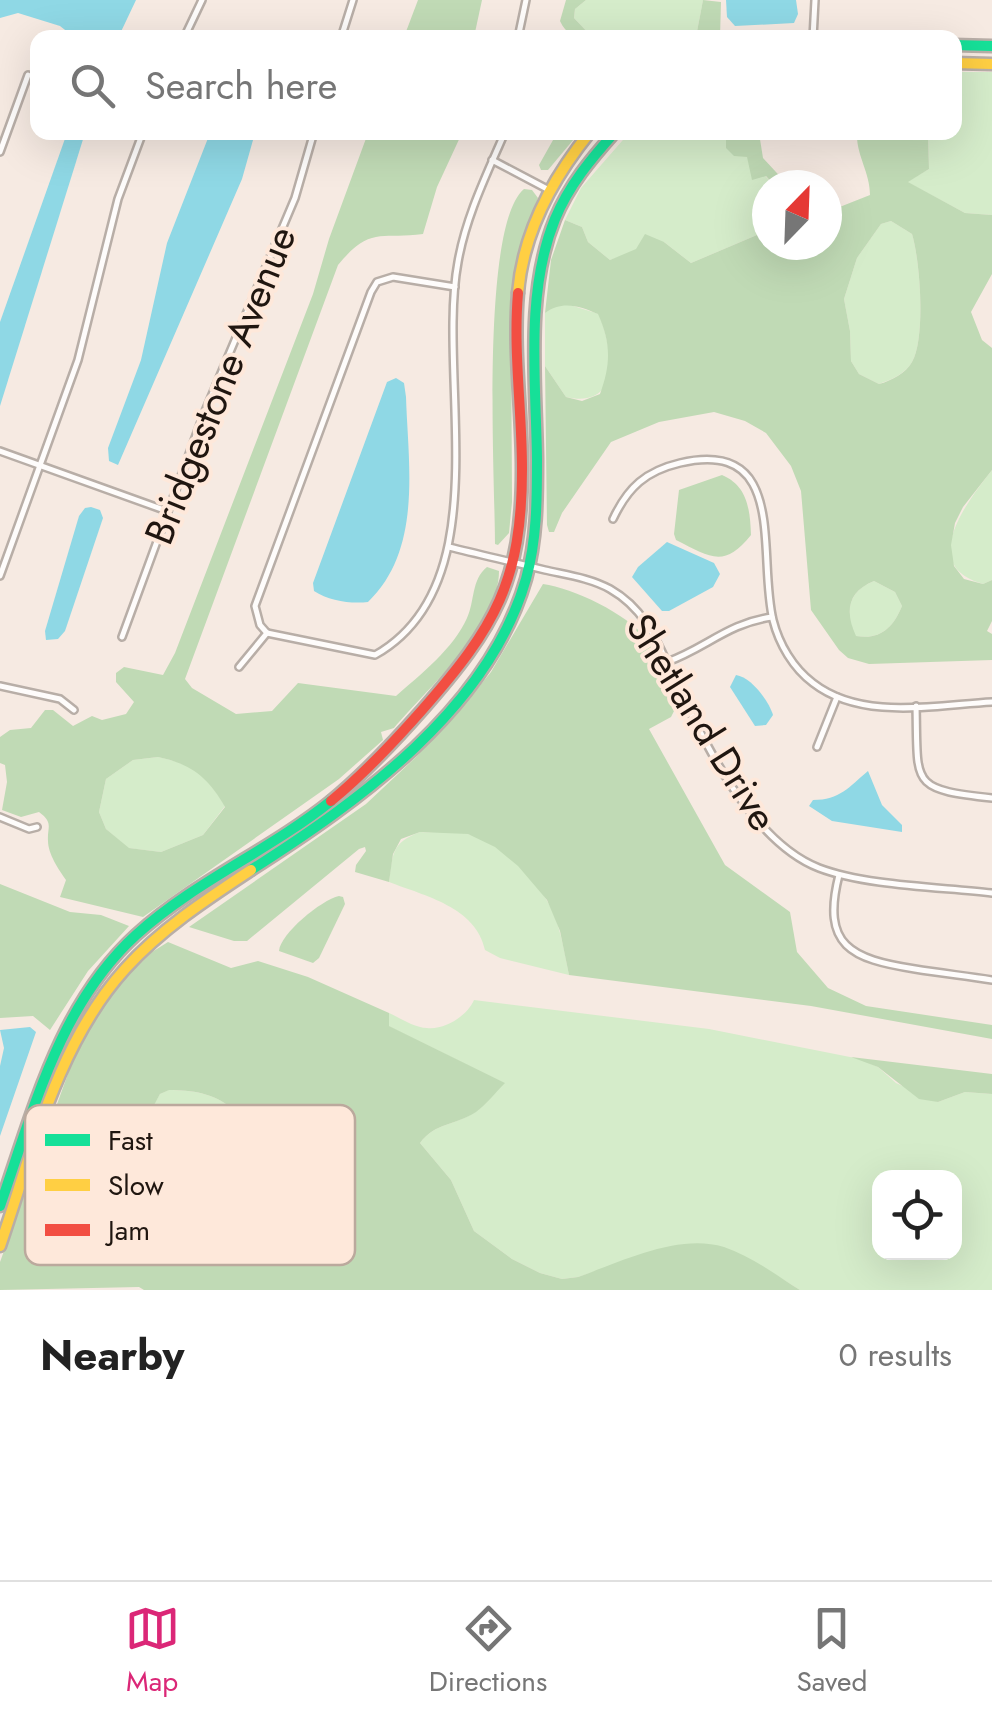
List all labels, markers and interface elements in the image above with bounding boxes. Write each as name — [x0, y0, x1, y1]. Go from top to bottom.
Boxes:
search box — [30, 30, 962, 140]
icon: search — [65, 58, 120, 113]
text: Search here — [145, 58, 337, 113]
north arrow — [752, 170, 842, 260]
street label: Bridgestone Avenue — [130, 217, 310, 553]
street label: Shetland Drive — [612, 602, 792, 842]
legend — [25, 1105, 355, 1265]
text: Fast — [108, 1120, 153, 1161]
text: Slow — [108, 1165, 164, 1206]
map controls — [872, 1170, 962, 1260]
button: locate — [872, 1170, 962, 1260]
text: Jam — [104, 1210, 150, 1251]
text: Nearby — [40, 1325, 184, 1386]
text: 0 results — [839, 1332, 952, 1378]
tab: Map — [125, 1601, 180, 1702]
tab: Directions — [429, 1601, 547, 1702]
tab: Saved — [796, 1601, 867, 1702]

